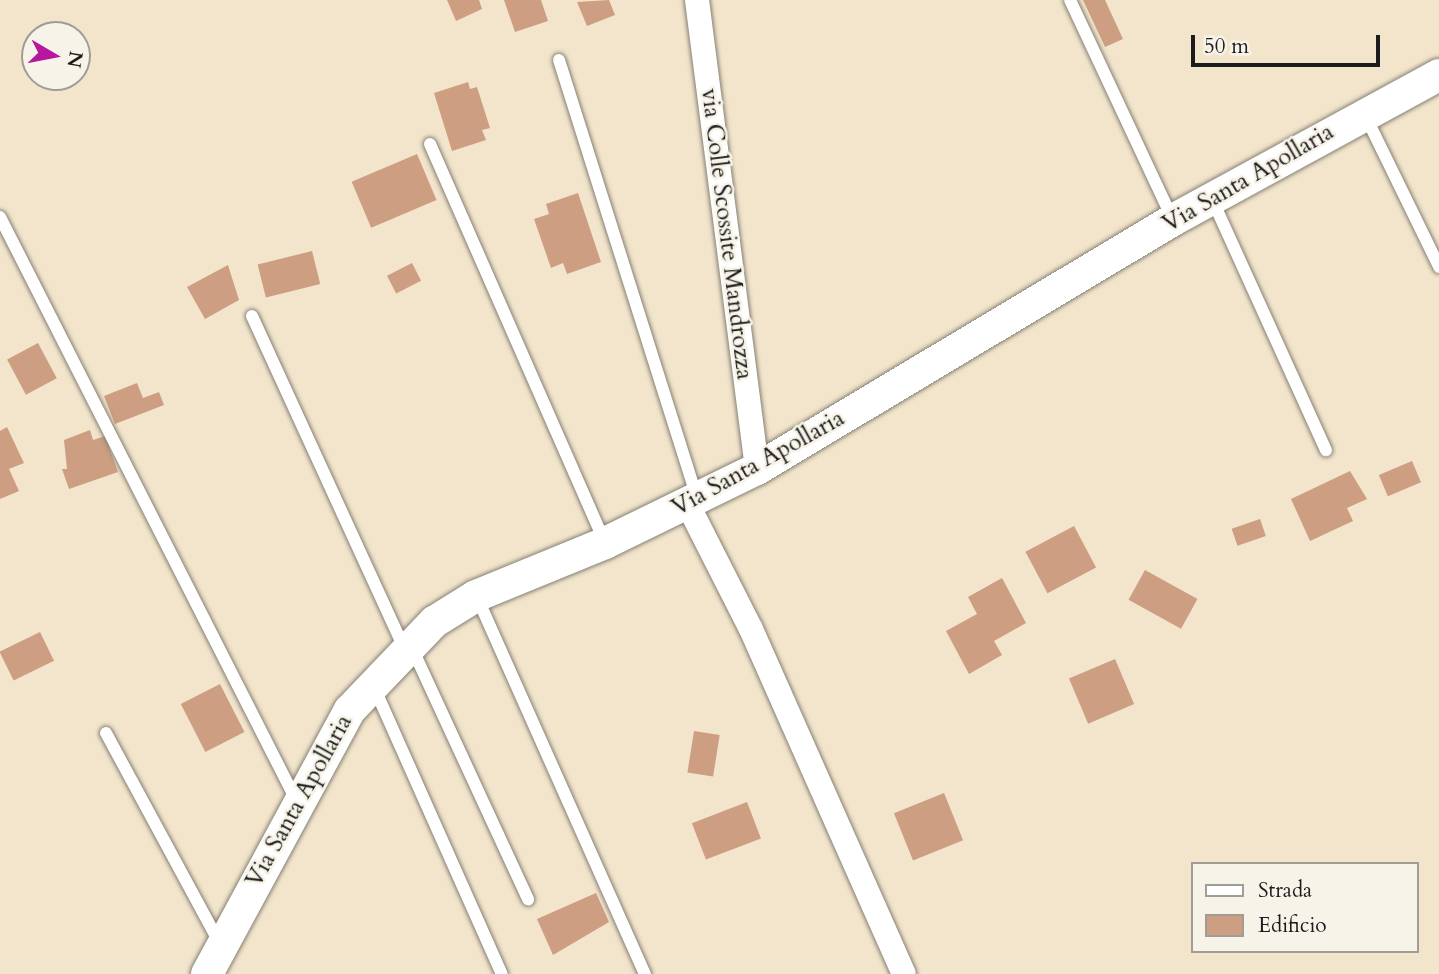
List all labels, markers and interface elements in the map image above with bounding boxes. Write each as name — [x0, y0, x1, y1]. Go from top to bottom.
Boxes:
north arrow — [21, 21, 91, 91]
scale bar — [1194, 21, 1383, 65]
text: 50 m — [1204, 32, 1249, 61]
text: N — [60, 49, 89, 70]
street label: via Colle Scossite Mandrozza — [695, 87, 759, 381]
street label: Via Santa Apollaria — [1157, 117, 1339, 239]
street label: Via Santa Apollaria — [667, 404, 849, 522]
street label: Via Santa Apollaria — [240, 710, 358, 892]
legend — [1190, 862, 1418, 953]
text: Strada — [1258, 876, 1312, 905]
text: Edificio — [1258, 911, 1327, 940]

